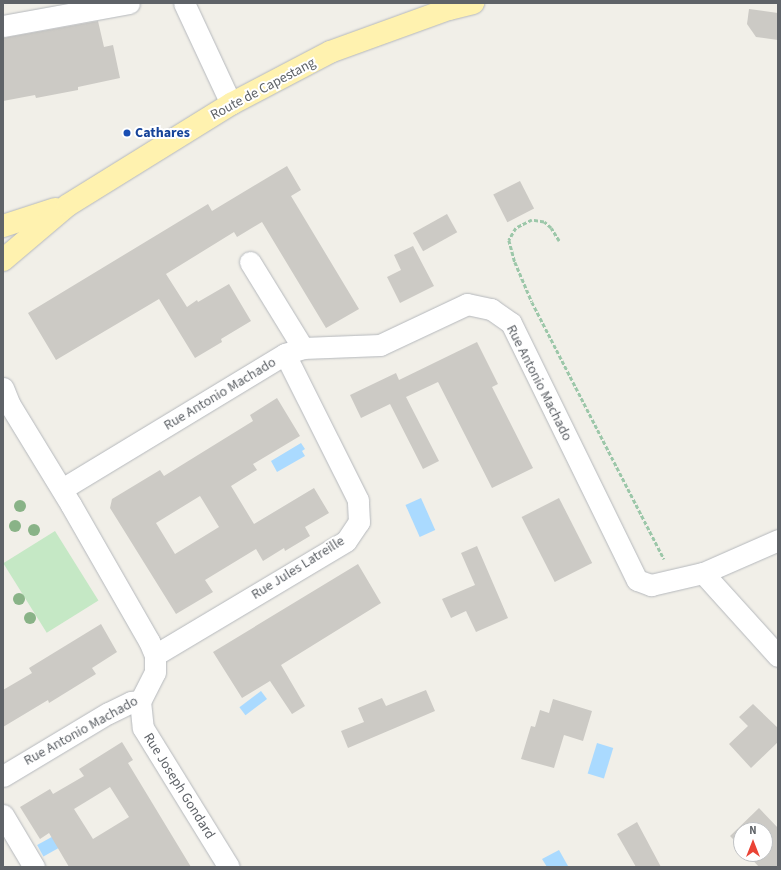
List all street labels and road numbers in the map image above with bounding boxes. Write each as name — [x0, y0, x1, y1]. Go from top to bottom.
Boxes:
street label: Route de Capestang — [208, 54, 318, 124]
street label: Rue Antonio Machado — [502, 322, 576, 444]
street label: Rue Antonio Machado — [161, 354, 279, 434]
street label: Rue Jules Latreille — [248, 533, 348, 603]
street label: Rue Antonio Machado — [21, 693, 141, 769]
street label: Rue Joseph Gondard — [140, 730, 218, 842]

